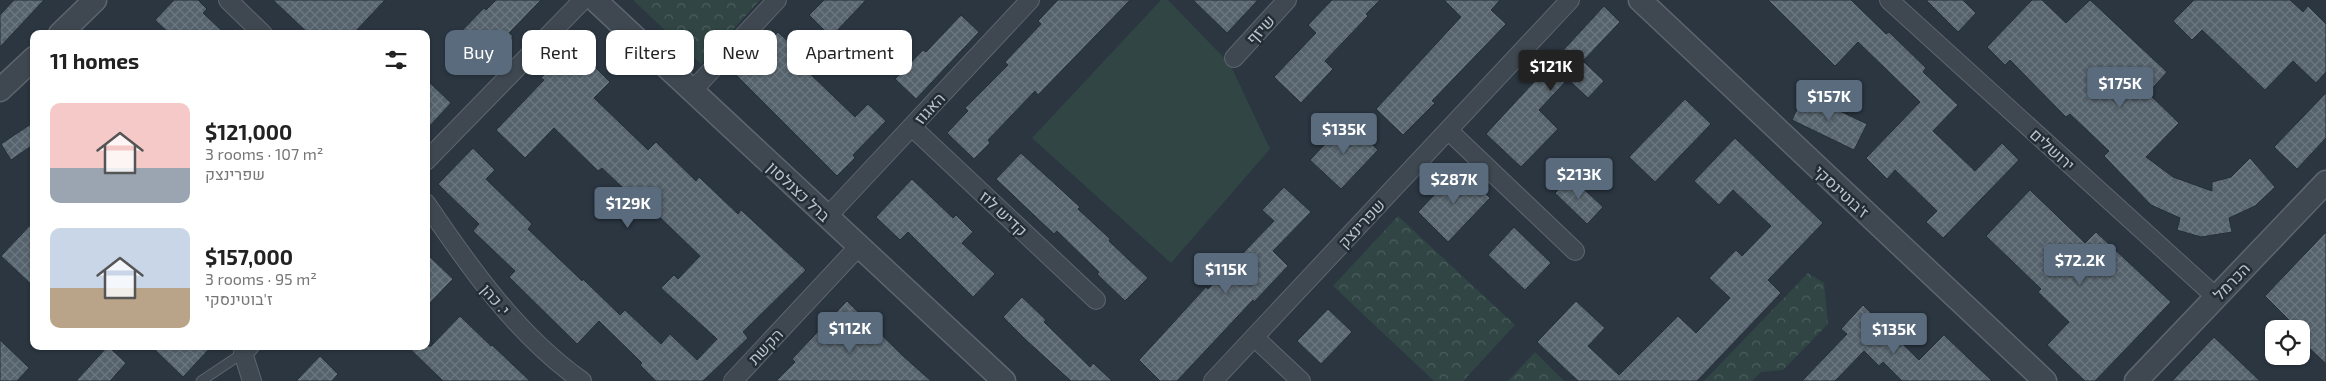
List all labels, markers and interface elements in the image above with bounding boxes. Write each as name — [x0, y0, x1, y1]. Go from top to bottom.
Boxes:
street label: שיזף — [1242, 11, 1278, 47]
chip: Buy — [445, 30, 512, 75]
chip: Rent — [522, 30, 596, 75]
chip: Filters — [606, 30, 694, 75]
chip: New — [704, 30, 777, 75]
chip: Apartment — [787, 30, 912, 75]
icon: filters — [382, 46, 410, 74]
text: 11 homes — [50, 48, 139, 73]
pin: $121K — [1516, 49, 1586, 92]
text: $121K — [1530, 56, 1572, 75]
pin: $175K — [2085, 66, 2155, 109]
text: $175K — [2098, 73, 2142, 92]
pin: $157K — [1794, 80, 1864, 122]
text: $157K — [1807, 86, 1851, 105]
street label: האגוז — [910, 88, 948, 128]
pin: $135K — [1309, 112, 1379, 155]
text: $121,000 — [205, 119, 292, 144]
text: $135K — [1322, 119, 1366, 138]
icon: home — [90, 123, 150, 183]
street label: ירושלים — [2027, 124, 2079, 174]
text: 3 rooms · 107 m² — [205, 144, 323, 163]
street label: ברל כצנלסון — [764, 157, 835, 225]
pin: $213K — [1544, 158, 1614, 200]
street label: ז'בוטינסקי — [1811, 161, 1873, 221]
pin: $287K — [1419, 162, 1489, 205]
text: שפרינצק — [205, 164, 265, 183]
text: $213K — [1557, 164, 1601, 183]
text: $287K — [1430, 169, 1478, 188]
pin: $129K — [593, 186, 663, 229]
street label: קדיש לוז — [976, 186, 1032, 240]
text: $129K — [605, 193, 651, 212]
street label: שפרינצק — [1334, 195, 1388, 251]
text: $157,000 — [205, 244, 293, 269]
pin: $72.2K — [2039, 244, 2121, 286]
icon: home — [90, 248, 150, 308]
text: $72.2K — [2055, 250, 2105, 269]
pin: $115K — [1191, 252, 1261, 295]
street label: הכרמל — [2209, 258, 2253, 304]
text: $115K — [1205, 259, 1247, 278]
text: 3 rooms · 95 m² — [205, 269, 317, 288]
street label: י. כהן — [477, 280, 515, 318]
text: ז'בוטינסקי — [205, 289, 273, 308]
pin: $112K — [815, 312, 885, 354]
pin: $135K — [1859, 312, 1929, 355]
text: $112K — [829, 318, 871, 337]
text: $135K — [1872, 319, 1916, 338]
map controls — [2265, 320, 2310, 365]
button: locate — [2265, 320, 2310, 365]
street label: הקשת — [744, 324, 786, 368]

